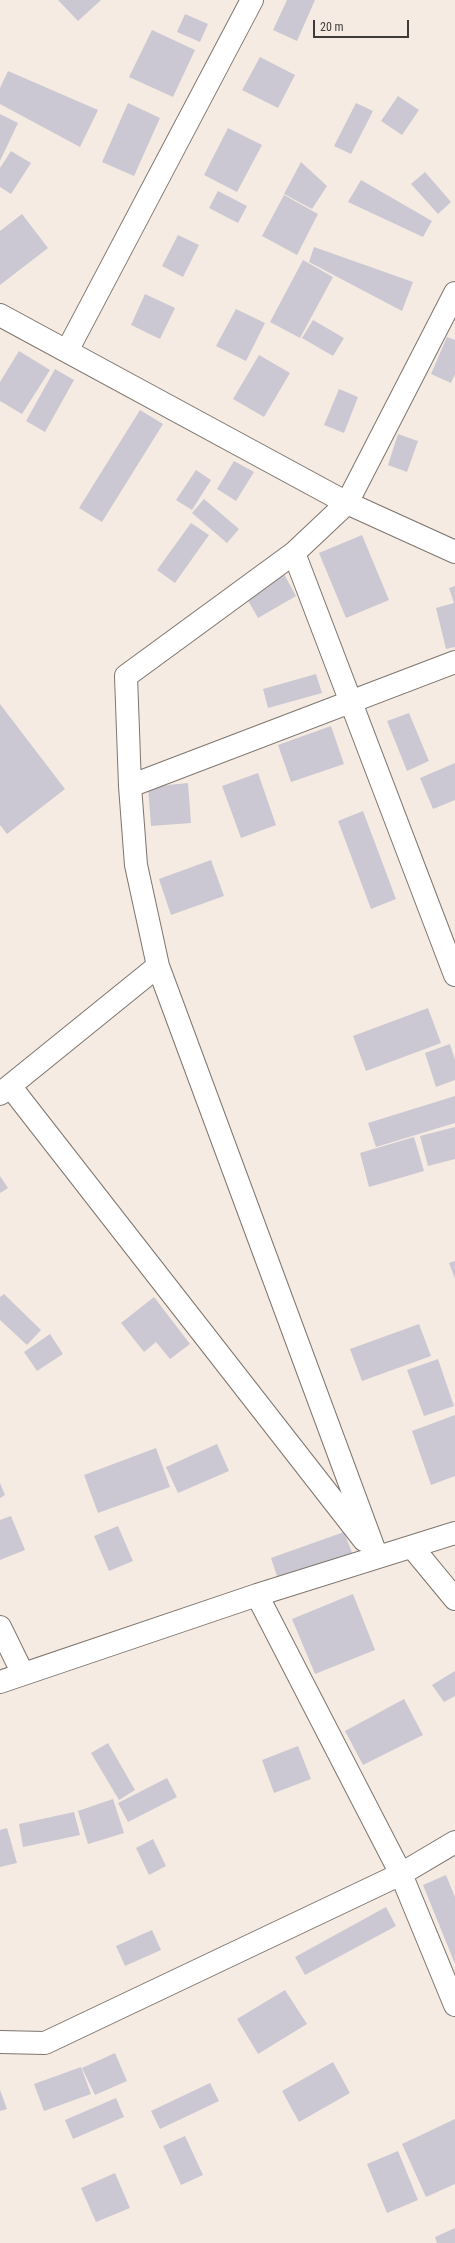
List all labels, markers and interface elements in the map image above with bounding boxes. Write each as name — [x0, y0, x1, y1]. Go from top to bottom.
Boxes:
scale bar — [315, 12, 411, 38]
text: 20 m — [320, 20, 344, 34]

